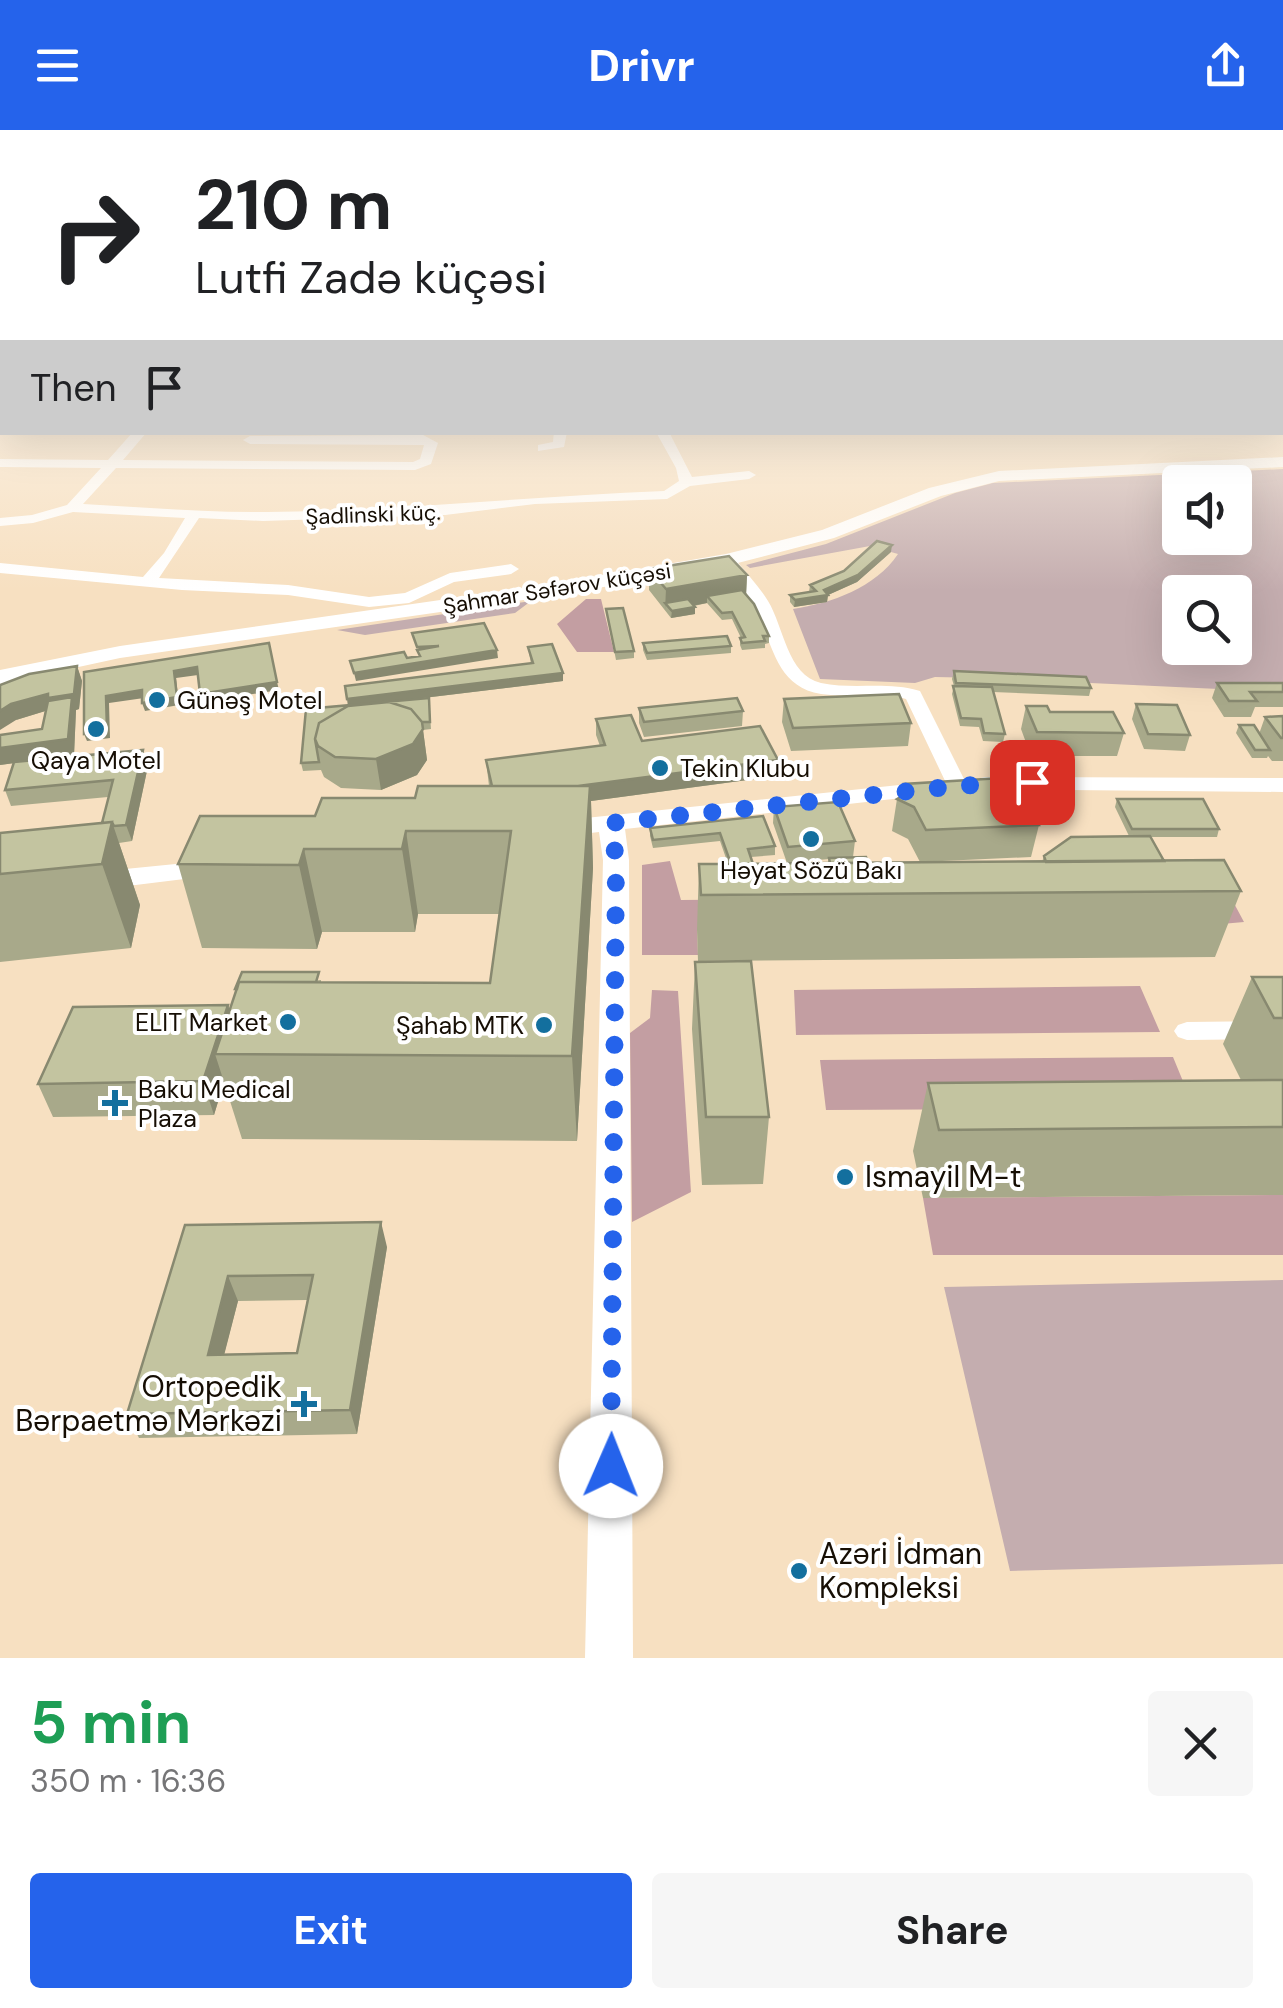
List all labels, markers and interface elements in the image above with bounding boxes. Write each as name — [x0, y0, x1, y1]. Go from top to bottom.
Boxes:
text: Drivr — [588, 36, 695, 95]
icon: menu — [30, 38, 85, 93]
icon: share — [1198, 38, 1253, 93]
text: 210 m — [195, 160, 392, 251]
icon: right — [30, 170, 160, 300]
text: Lutfi Zadə küçəsi — [195, 248, 547, 307]
icon: arrive — [137, 360, 192, 415]
text: Then — [30, 363, 117, 413]
map controls — [1162, 465, 1252, 665]
button: sound — [1162, 465, 1252, 555]
street label: Şadlinski küç. — [305, 498, 441, 531]
street label: Şahmar Səfərov küçəsi — [441, 556, 673, 621]
button: search — [1162, 575, 1252, 665]
place label: Günəş Motel — [177, 684, 323, 717]
marker: Günəş Motel — [146, 689, 168, 711]
marker: Qaya Motel — [85, 718, 107, 740]
pin — [990, 740, 1075, 825]
place label: Qaya Motel — [31, 744, 161, 777]
place label: Tekin Klubu — [680, 752, 810, 785]
icon: arrive — [1005, 755, 1060, 810]
marker: Tekin Klubu — [649, 757, 671, 779]
marker: Həyat Sözü Bakı — [800, 828, 822, 850]
place label: Həyat Sözü Bakı — [720, 854, 902, 887]
place label: ELIT Market — [135, 1006, 268, 1039]
place label: Şahab MTK — [396, 1009, 524, 1042]
marker: ELIT Market — [277, 1011, 299, 1033]
marker: Şahab MTK — [533, 1014, 555, 1036]
place label: Baku Medical Plaza — [138, 1073, 291, 1135]
marker: Baku Medical Plaza — [102, 1090, 128, 1116]
place label: Ismayil M-t — [865, 1157, 1021, 1196]
marker: Ismayil M-t — [834, 1166, 856, 1188]
place label: Ortopedik Bərpaetmə Mərkəzi — [15, 1367, 282, 1440]
marker: Ortopedik Bərpaetmə Mərkəzi — [291, 1391, 317, 1417]
position arrow — [559, 1414, 663, 1518]
place label: Azəri İdman Kompleksi — [819, 1534, 982, 1607]
marker: Azəri İdman Kompleksi — [788, 1560, 810, 1582]
text: 5 min — [30, 1683, 191, 1762]
button: close — [1148, 1691, 1253, 1796]
text: 350 m · 16:36 — [30, 1760, 226, 1802]
button: Exit — [30, 1873, 632, 1988]
button: Share — [652, 1873, 1253, 1988]

